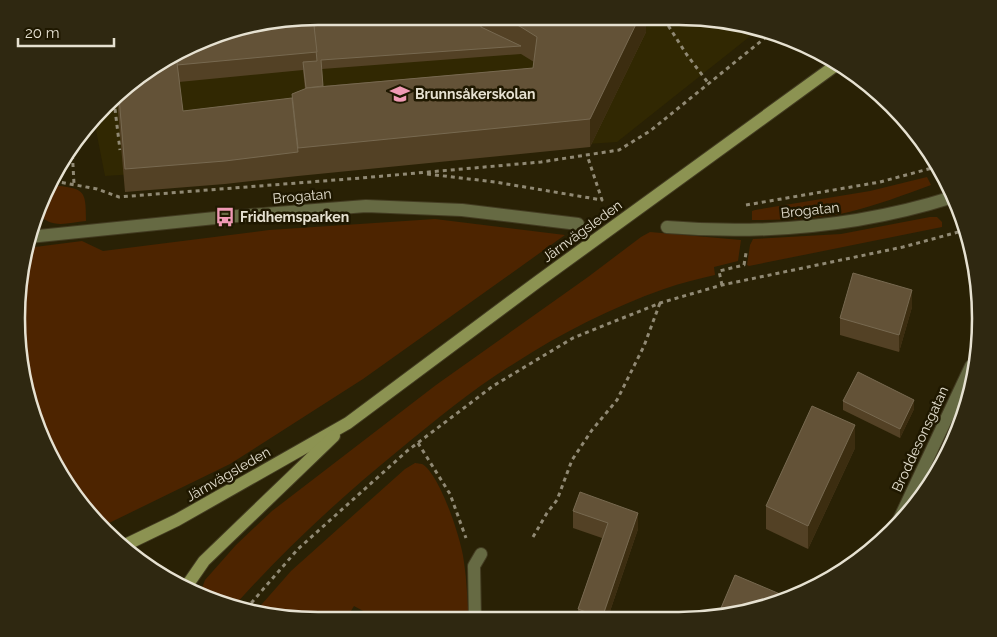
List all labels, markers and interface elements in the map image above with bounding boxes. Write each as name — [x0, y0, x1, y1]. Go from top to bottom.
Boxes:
scale bar — [18, 15, 114, 47]
text: 20 m — [25, 24, 60, 42]
school or university icon: Brunnsåkerskolan — [389, 83, 411, 105]
place label: Brunnsåkerskolan — [415, 86, 535, 102]
street label: Brogatan — [272, 185, 332, 207]
street label: Järnvägsleden — [539, 197, 625, 265]
street label: Brogatan — [780, 199, 840, 221]
bus stop icon: Fridhemsparken — [214, 206, 236, 228]
place label: Fridhemsparken — [240, 209, 349, 225]
street label: Broddesonsgatan — [889, 384, 951, 494]
street label: Järnvägsleden — [183, 443, 273, 505]

